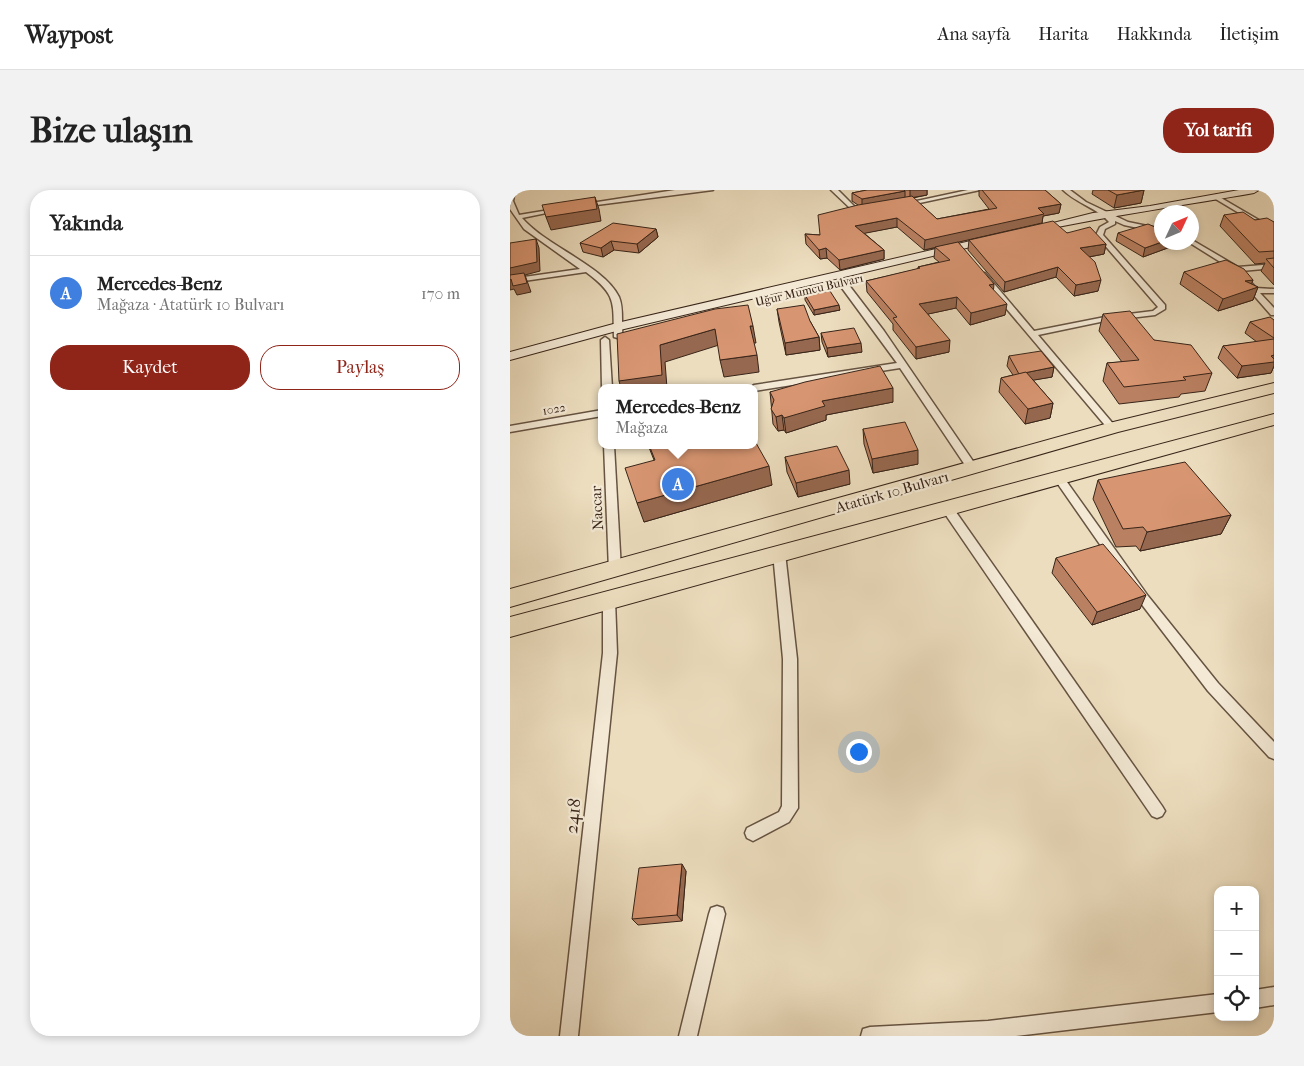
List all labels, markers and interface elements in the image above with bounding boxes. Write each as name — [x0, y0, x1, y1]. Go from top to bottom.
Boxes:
text: Waypost — [25, 21, 113, 49]
text: Ana sayfa — [937, 24, 1010, 45]
text: Harita — [1038, 24, 1089, 45]
text: Hakkında — [1117, 24, 1192, 45]
text: İletişim — [1220, 24, 1279, 45]
button: Yol tarifi — [1163, 108, 1274, 153]
text: Bize ulaşın — [30, 110, 193, 151]
north arrow — [1154, 205, 1199, 250]
text: Yakında — [50, 211, 123, 235]
street label: Uğur Mumcu Bulvarı — [754, 271, 865, 309]
text: Mercedes-Benz — [97, 273, 222, 295]
text: A — [61, 284, 71, 303]
text: 170 m — [421, 284, 460, 303]
text: Mağaza · Atatürk 10 Bulvarı — [97, 295, 284, 314]
button: Kaydet — [50, 345, 250, 390]
button: Paylaş — [260, 345, 460, 390]
popup — [598, 384, 758, 449]
text: Mercedes-Benz — [615, 396, 741, 418]
street label: 1022 — [541, 400, 567, 418]
text: Mağaza — [615, 418, 668, 437]
pin: A — [662, 465, 694, 503]
street label: Atatürk 10 Bulvarı — [832, 467, 951, 517]
street label: Naccar — [587, 485, 607, 531]
your location — [846, 739, 872, 765]
street label: 2418 — [561, 797, 586, 835]
map controls — [1214, 886, 1259, 1021]
button: + — [1214, 886, 1259, 931]
button: − — [1214, 931, 1259, 976]
button: locate — [1214, 976, 1259, 1021]

